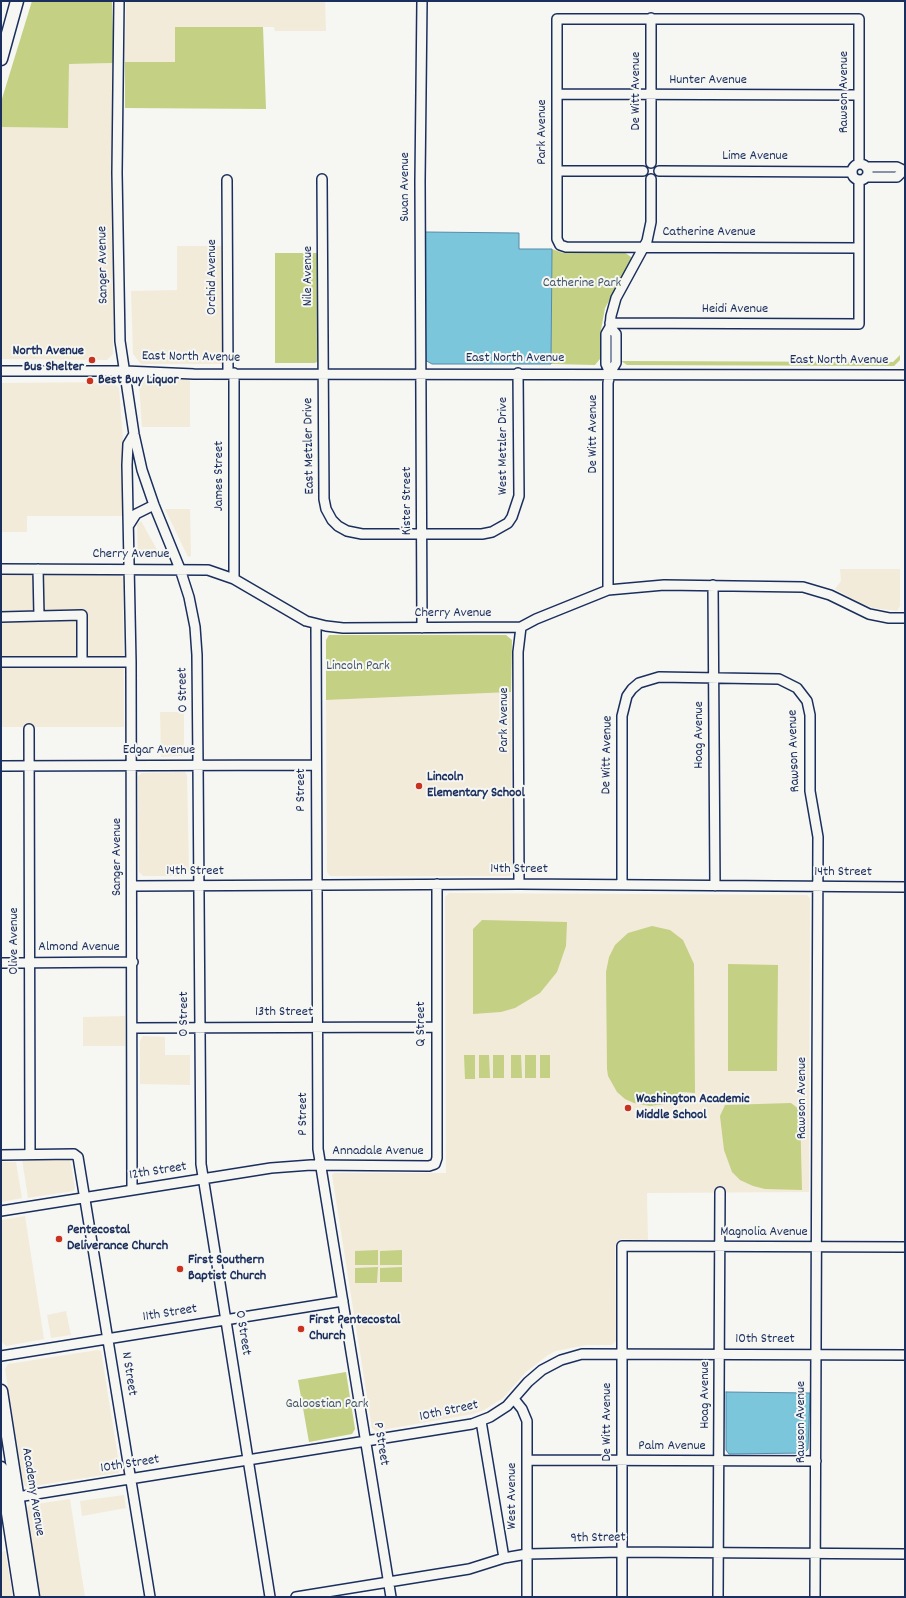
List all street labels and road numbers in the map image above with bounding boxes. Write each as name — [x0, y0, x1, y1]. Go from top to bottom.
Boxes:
street label: De Witt Avenue — [629, 51, 645, 131]
street label: Rawson Avenue — [837, 51, 853, 133]
street label: Hunter Avenue — [669, 73, 747, 89]
street label: Park Avenue — [535, 99, 551, 165]
street label: Lime Avenue — [722, 149, 788, 165]
street label: Swan Avenue — [398, 152, 414, 222]
street label: Catherine Avenue — [662, 225, 756, 241]
street label: Sanger Avenue — [95, 226, 113, 304]
street label: Orchid Avenue — [205, 239, 221, 315]
street label: Nile Avenue — [301, 246, 317, 306]
street label: Heidi Avenue — [702, 302, 768, 318]
street label: East North Avenue — [142, 349, 240, 367]
street label: East North Avenue — [466, 351, 564, 367]
street label: East North Avenue — [790, 353, 888, 369]
street label: De Witt Avenue — [586, 394, 602, 474]
street label: East Metzler Drive — [301, 397, 319, 495]
street label: West Metzler Drive — [496, 397, 512, 495]
street label: James Street — [212, 441, 228, 511]
street label: Kister Street — [400, 467, 416, 535]
street label: Cherry Avenue — [92, 547, 170, 563]
street label: Cherry Avenue — [414, 606, 492, 622]
street label: O Street — [175, 667, 193, 713]
street label: Park Avenue — [497, 687, 513, 753]
street label: Hoag Avenue — [692, 701, 708, 769]
street label: Rawson Avenue — [785, 709, 805, 793]
street label: De Witt Avenue — [599, 715, 617, 795]
street label: Edgar Avenue — [123, 743, 195, 759]
street label: P Street — [294, 768, 310, 812]
street label: Sanger Avenue — [110, 818, 126, 896]
street label: 14th Street — [490, 862, 548, 878]
street label: 14th Street — [166, 864, 224, 880]
street label: 14th Street — [814, 865, 872, 881]
street label: Olive Avenue — [7, 907, 23, 975]
street label: Almond Avenue — [38, 940, 120, 956]
street label: O Street — [177, 991, 193, 1037]
street label: Q Street — [414, 1001, 430, 1047]
street label: 13th Street — [255, 1005, 313, 1021]
street label: Rawson Avenue — [795, 1057, 811, 1139]
street label: P Street — [296, 1092, 312, 1136]
street label: Annadale Avenue — [332, 1144, 424, 1160]
street label: 12th Street — [128, 1159, 188, 1185]
street label: Magnolia Avenue — [720, 1225, 808, 1241]
street label: 11th Street — [142, 1301, 198, 1327]
street label: O Street — [230, 1309, 254, 1357]
street label: 10th Street — [735, 1332, 795, 1348]
street label: N Street — [116, 1351, 140, 1397]
street label: Hoag Avenue — [698, 1361, 714, 1429]
street label: Rawson Avenue — [794, 1381, 810, 1463]
street label: De Witt Avenue — [600, 1382, 616, 1462]
street label: 10th Street — [418, 1398, 480, 1426]
street label: P Street — [368, 1421, 392, 1467]
street label: Palm Avenue — [638, 1439, 706, 1455]
street label: Academy Avenue — [17, 1447, 47, 1537]
street label: 10th Street — [99, 1452, 161, 1478]
street label: West Avenue — [505, 1463, 521, 1529]
street label: 9th Street — [570, 1530, 626, 1548]

